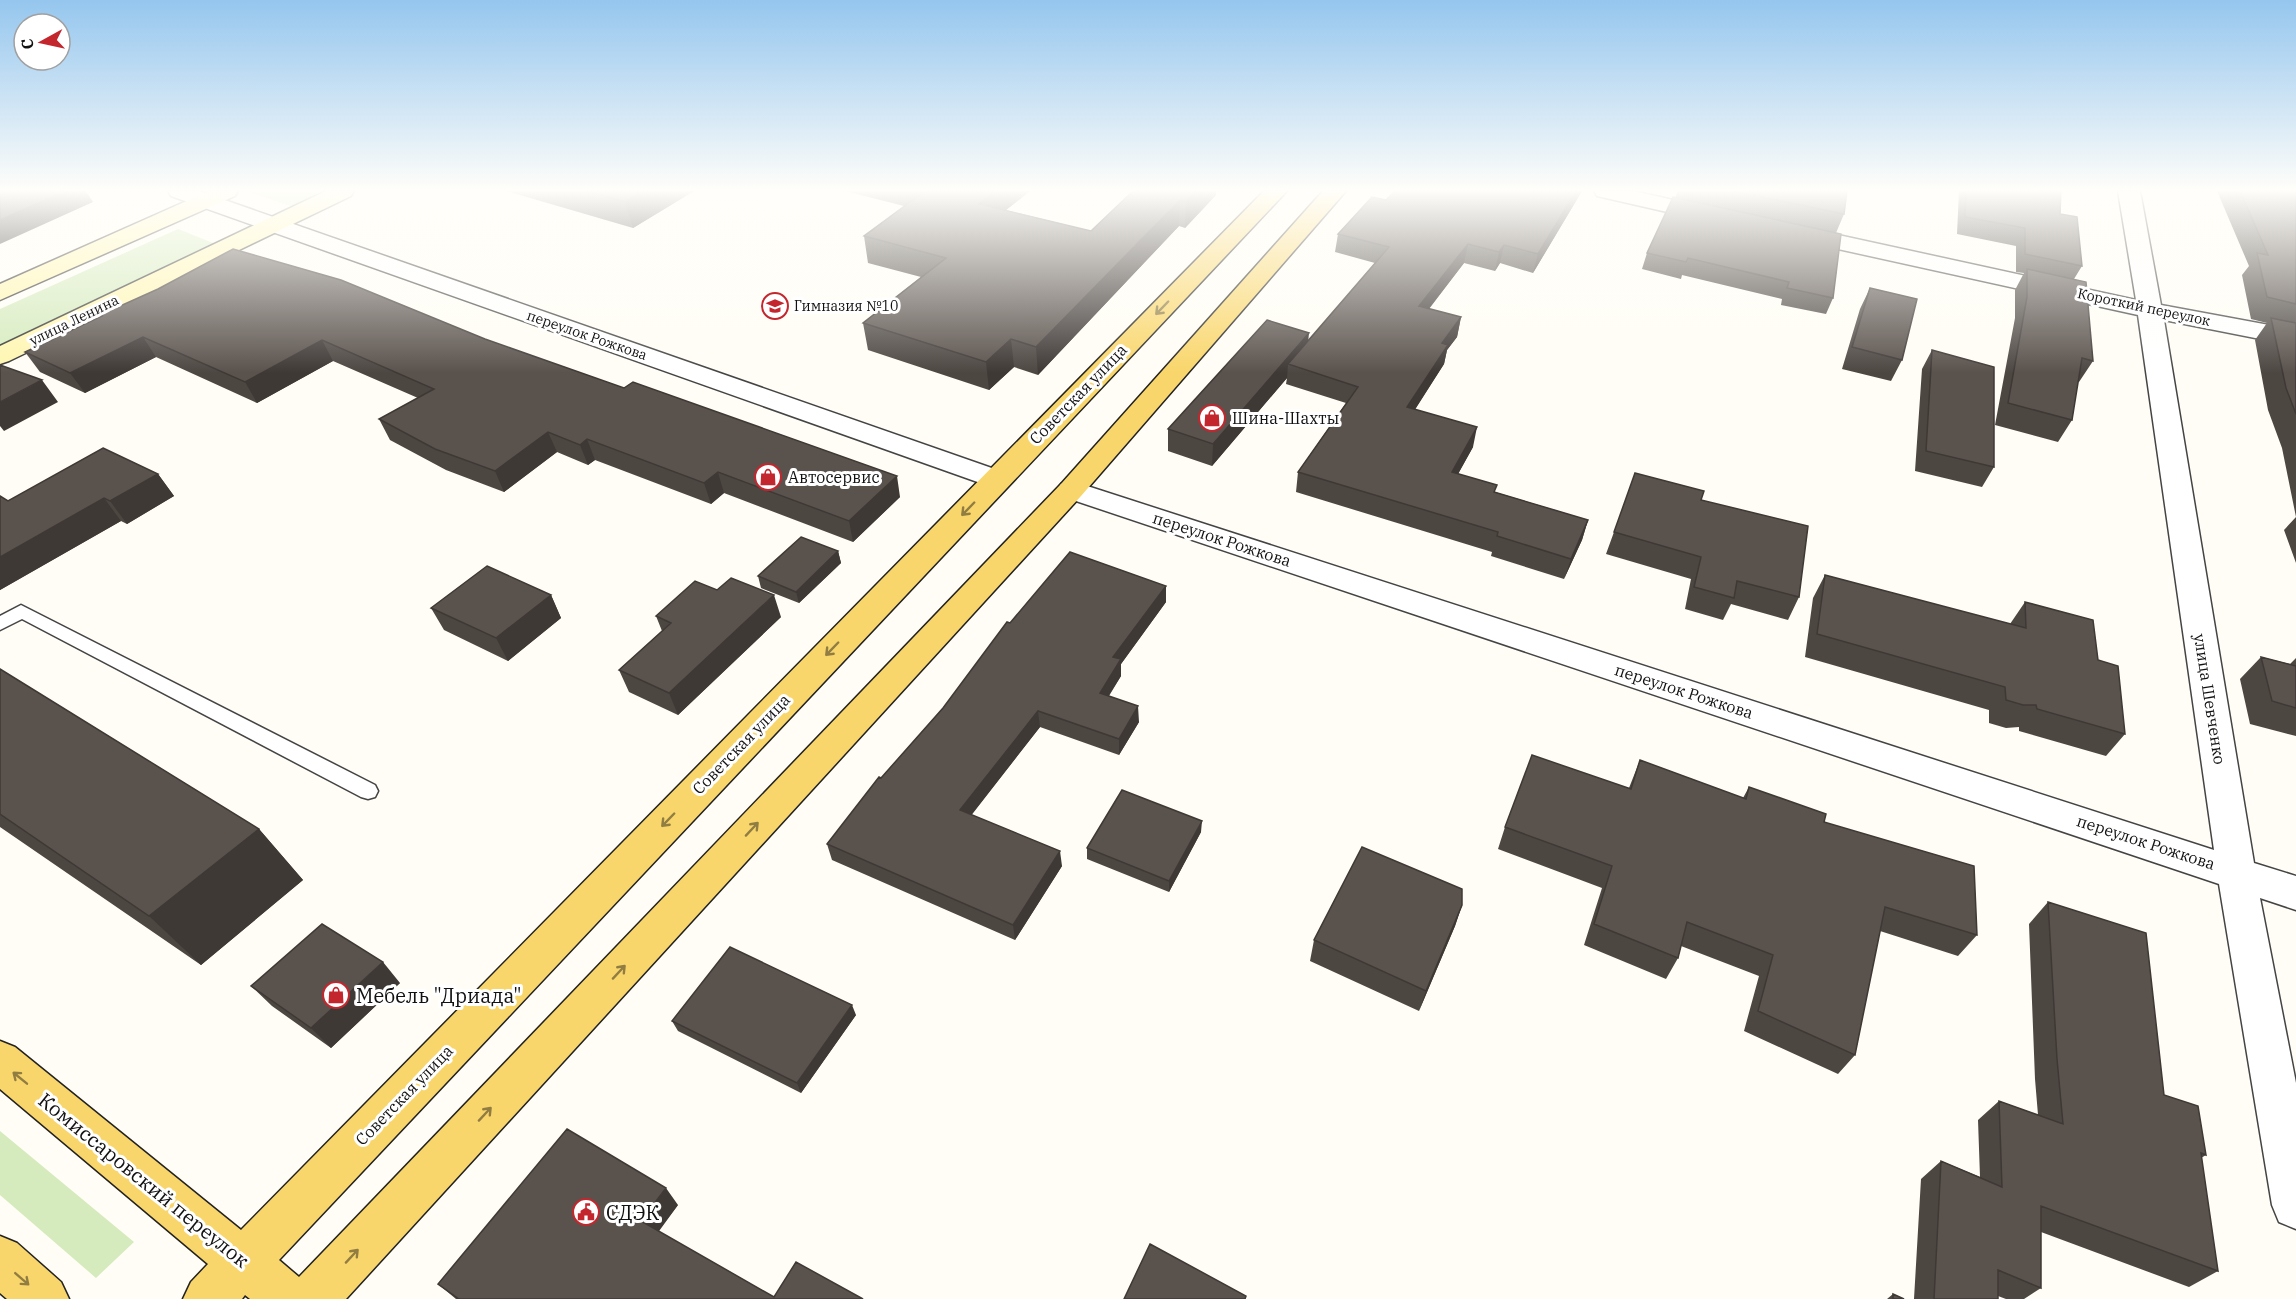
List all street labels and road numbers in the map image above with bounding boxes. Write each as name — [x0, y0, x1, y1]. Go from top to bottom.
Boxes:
street label: Короткий переулок — [2076, 284, 2212, 330]
street label: улица Ленина — [26, 290, 122, 349]
street label: переулок Рожкова — [524, 306, 650, 364]
street label: Советская улица — [1025, 339, 1131, 448]
street label: переулок Рожкова — [1150, 507, 1294, 571]
street label: улица Шевченко — [2190, 632, 2230, 766]
street label: переулок Рожкова — [1612, 659, 1756, 723]
street label: Советская улица — [688, 689, 794, 798]
street label: переулок Рожкова — [2074, 810, 2218, 874]
street label: Советская улица — [351, 1040, 457, 1149]
street label: Комиссаровский переулок — [33, 1086, 255, 1274]

